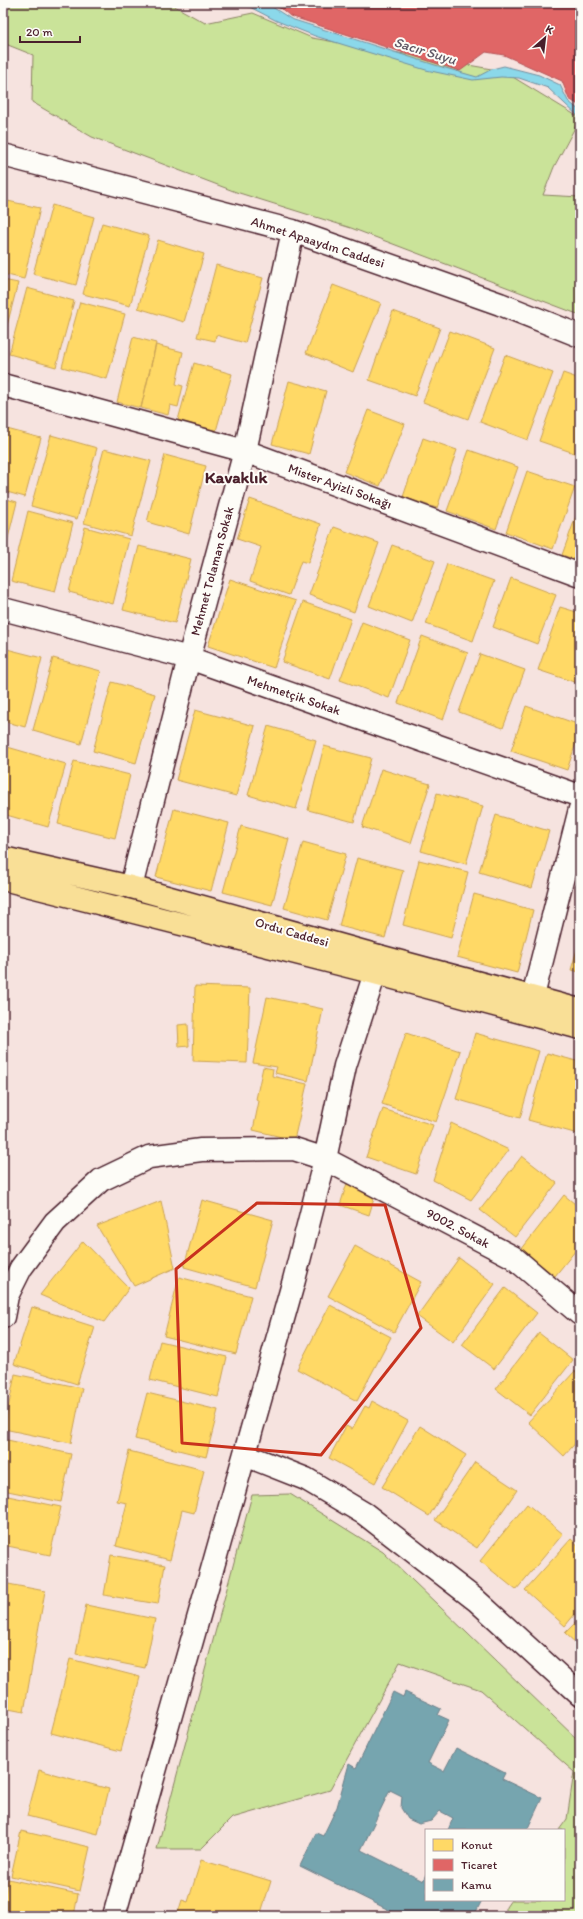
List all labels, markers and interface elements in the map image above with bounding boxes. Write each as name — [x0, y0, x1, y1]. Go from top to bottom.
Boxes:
scale bar — [20, 18, 80, 44]
north arrow — [525, 18, 565, 58]
text: K — [543, 22, 556, 37]
text: 20 m — [26, 25, 53, 39]
water label: Sacır Suyu — [392, 34, 458, 69]
street label: Ahmet Apaaydın Caddesi — [249, 213, 387, 271]
street label: Mister Ayizli Sokağı — [286, 460, 394, 512]
district label: Kavaklık — [205, 467, 267, 487]
street label: Mehmet Tolaman Sokak — [187, 504, 237, 637]
street label: Mehmetçik Sokak — [245, 672, 343, 718]
street label: Ordu Caddesi — [253, 914, 331, 950]
street label: 9002. Sokak — [424, 1205, 493, 1251]
legend — [425, 1829, 565, 1901]
text: Konut — [461, 1838, 493, 1852]
text: Ticaret — [461, 1858, 498, 1872]
text: Kamu — [461, 1878, 492, 1892]

